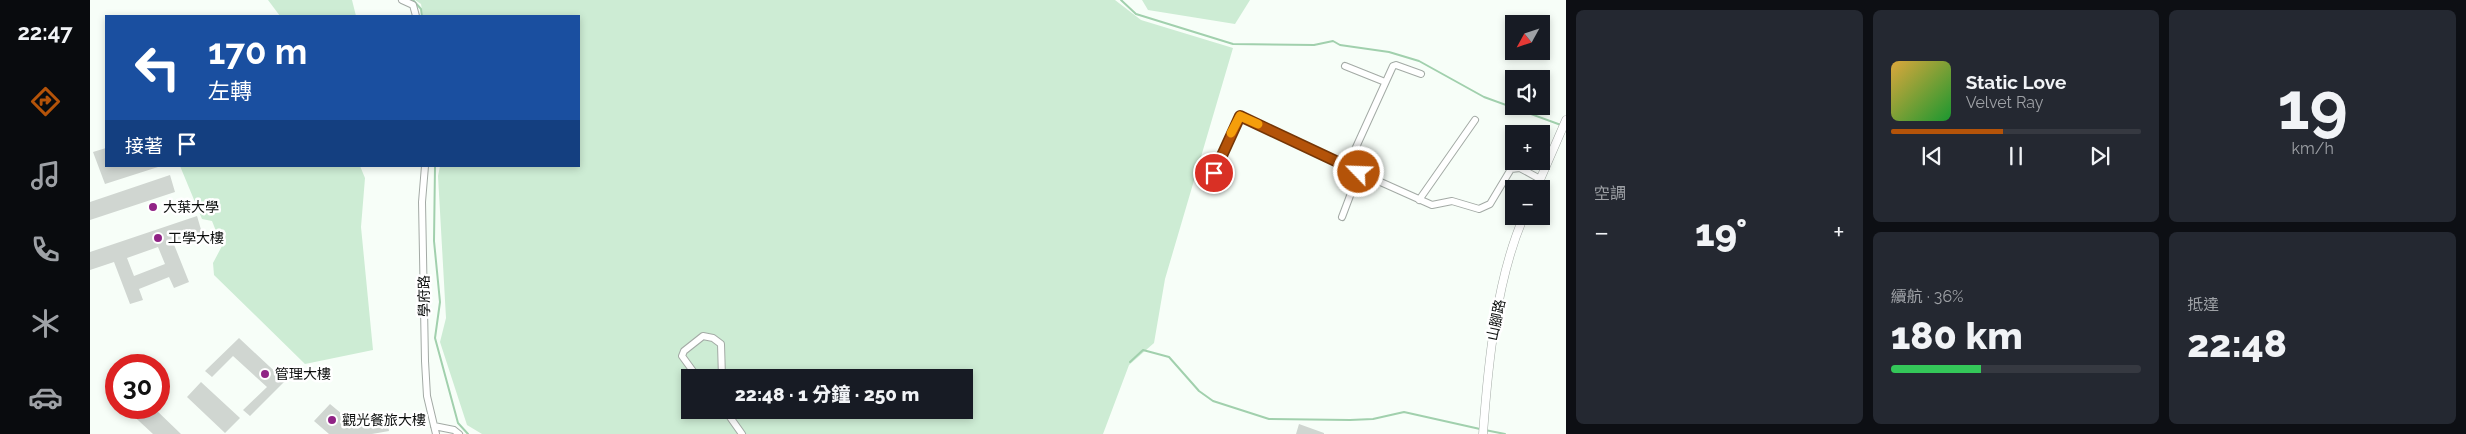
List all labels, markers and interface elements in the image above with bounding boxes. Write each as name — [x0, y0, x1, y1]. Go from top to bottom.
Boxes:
north arrow — [1505, 15, 1550, 60]
map controls — [1505, 15, 1550, 225]
text: 22:47 — [17, 19, 73, 45]
text: 170 m — [208, 31, 307, 72]
icon: left — [125, 35, 190, 100]
text: 19 — [2277, 68, 2348, 144]
button: sound — [1505, 70, 1550, 115]
text: Static Love — [1966, 71, 2066, 93]
text: 左轉 — [208, 78, 252, 104]
icon: directions — [28, 84, 63, 119]
text: Velvet Ray — [1966, 93, 2043, 112]
button: + — [1505, 125, 1550, 170]
icon: arrive — [173, 130, 201, 158]
text: 接著 — [125, 135, 163, 157]
text: km/h — [2292, 139, 2334, 158]
icon: previous — [1918, 142, 1946, 170]
icon: pause — [2002, 142, 2030, 170]
icon: next — [2086, 142, 2114, 170]
position arrow — [1332, 145, 1384, 197]
pin — [1193, 152, 1235, 194]
icon: music — [28, 158, 63, 193]
icon: arrive — [1200, 159, 1228, 187]
button: − — [1505, 180, 1550, 225]
text: 空調 — [1594, 184, 1626, 203]
place label: 大葉大學 — [163, 199, 219, 215]
marker: 大葉大學 — [147, 201, 159, 213]
text: 19° — [1695, 210, 1747, 255]
text: − — [1594, 216, 1609, 249]
text: + — [1833, 216, 1845, 249]
place label: 工學大樓 — [168, 230, 224, 246]
icon: phone — [28, 232, 63, 267]
marker: 工學大樓 — [152, 232, 164, 244]
street label: 學府路 — [416, 275, 432, 317]
text: 續航 · 36% — [1891, 287, 1963, 306]
text: 抵達 — [2187, 295, 2219, 314]
street label: 山腳路 — [1484, 298, 1508, 342]
icon: climate — [28, 306, 63, 341]
text: 180 km — [1891, 313, 2023, 358]
text: 22:48 — [2187, 321, 2287, 366]
speed limit sign: 30 — [105, 354, 170, 419]
place label: 管理大樓 — [275, 366, 331, 382]
marker: 管理大樓 — [259, 368, 271, 380]
icon: car — [28, 380, 63, 415]
text: 22:48 · 1 分鐘 · 250 m — [735, 383, 919, 405]
place label: 觀光餐旅大樓 — [342, 412, 426, 428]
marker: 觀光餐旅大樓 — [326, 414, 338, 426]

